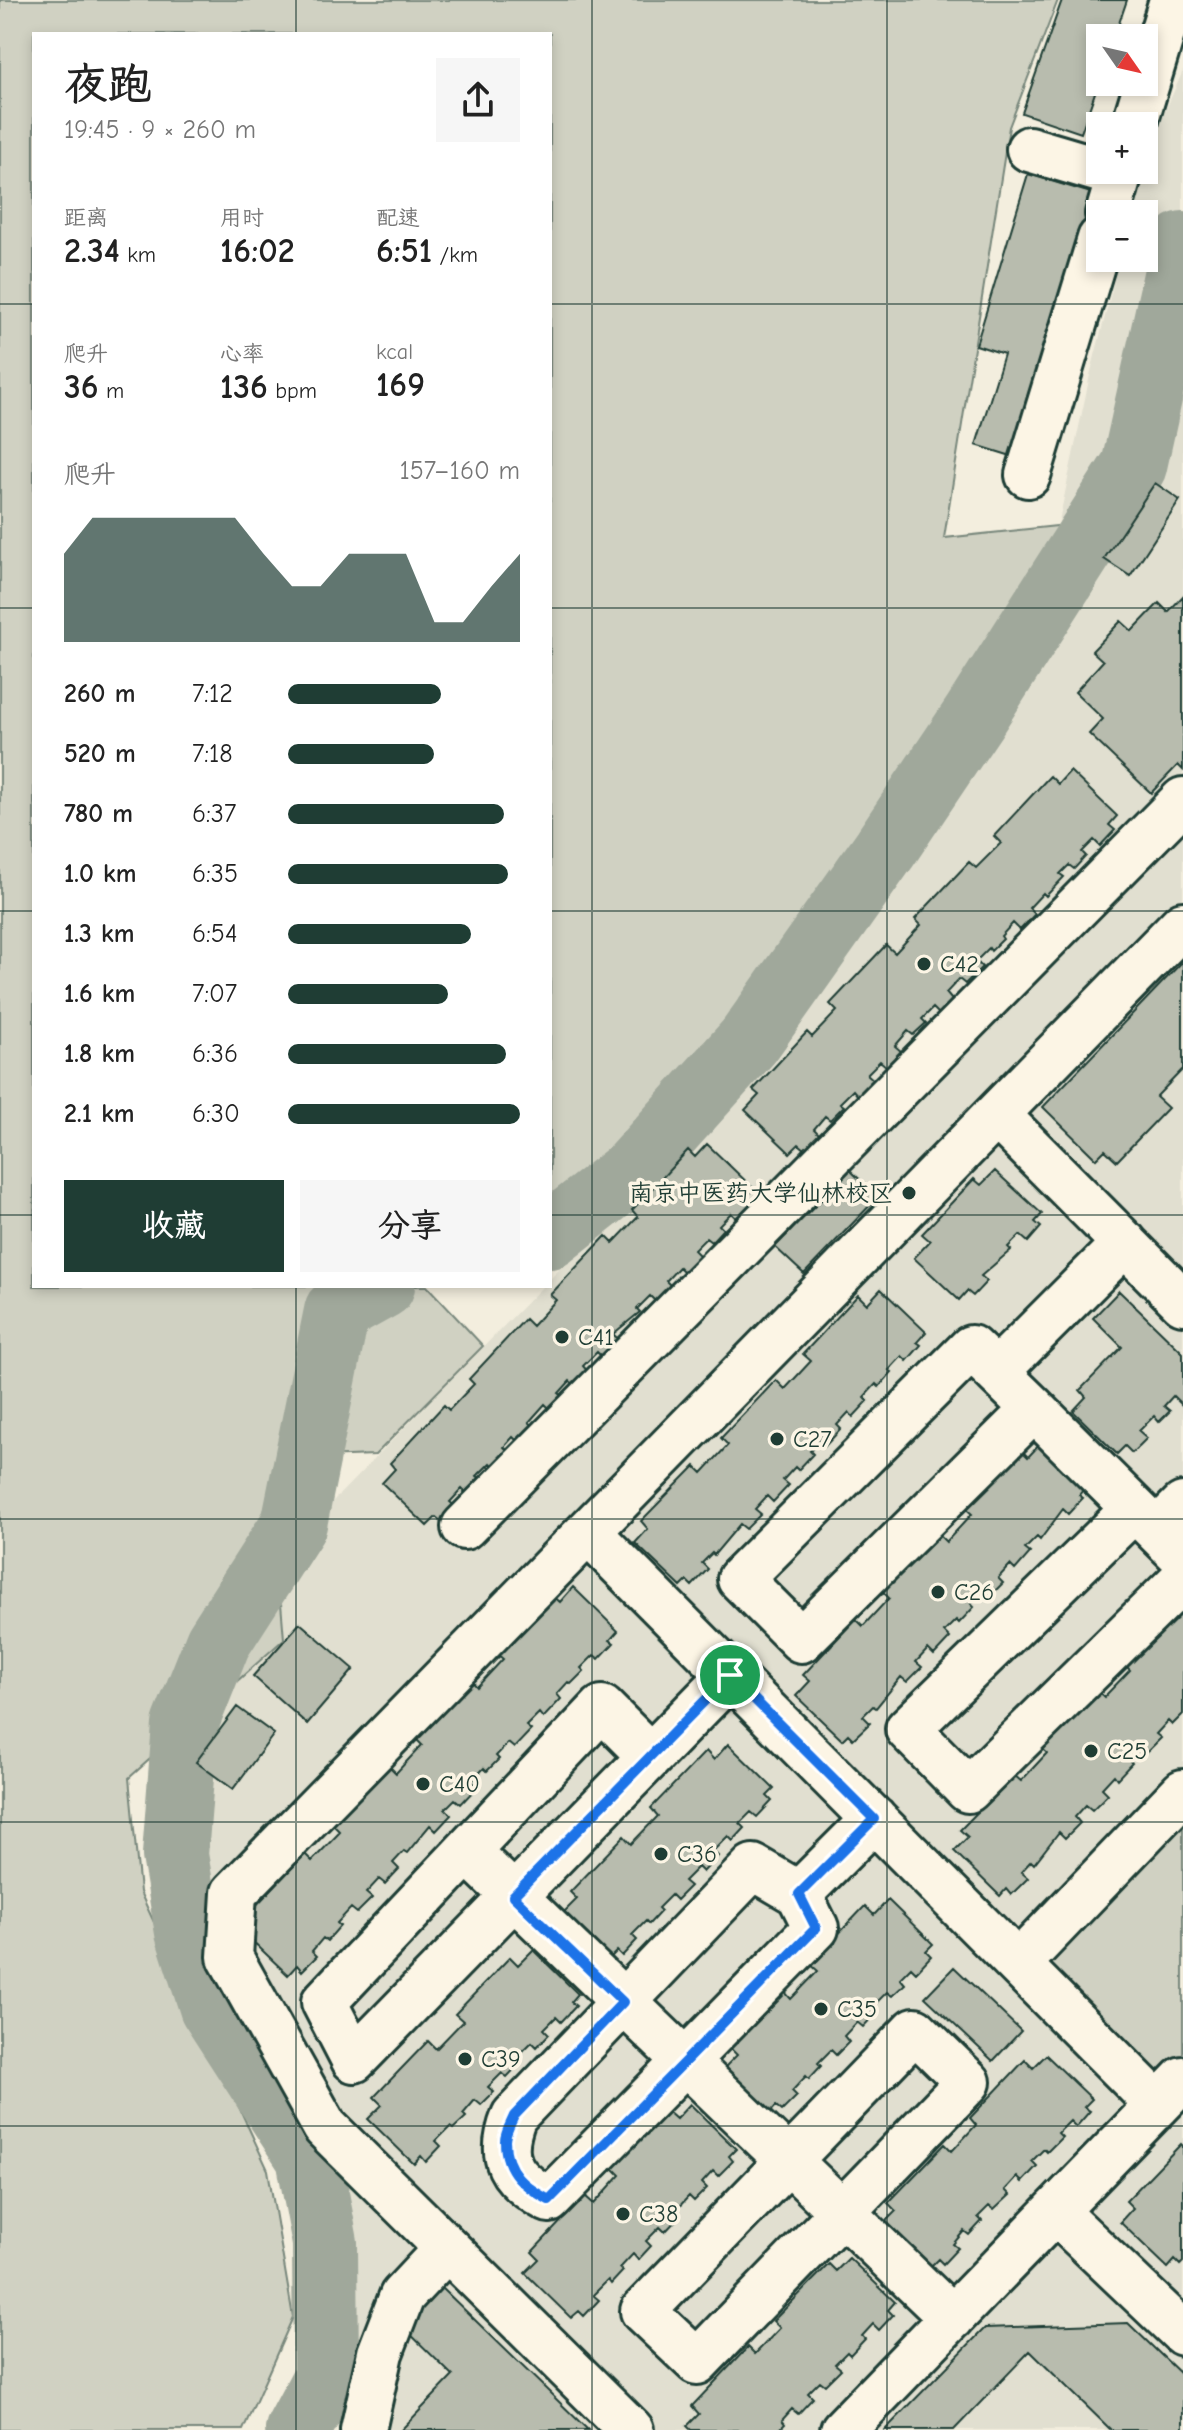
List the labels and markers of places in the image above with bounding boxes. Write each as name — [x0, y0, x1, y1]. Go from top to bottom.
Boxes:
place label: C42 — [940, 950, 979, 978]
marker: C42 — [915, 955, 933, 973]
place label: 南京中医药大学仙林校区 — [629, 1179, 893, 1207]
marker: 南京中医药大学仙林校区 — [900, 1184, 918, 1202]
place label: C41 — [578, 1323, 614, 1351]
marker: C41 — [553, 1328, 571, 1346]
place label: C27 — [793, 1425, 832, 1453]
marker: C27 — [768, 1430, 786, 1448]
place label: C26 — [954, 1578, 994, 1606]
marker: C26 — [929, 1583, 947, 1601]
pin — [696, 1641, 764, 1709]
place label: C25 — [1107, 1737, 1147, 1765]
marker: C25 — [1082, 1742, 1100, 1760]
place label: C40 — [439, 1770, 480, 1798]
marker: C40 — [414, 1775, 432, 1793]
place label: C36 — [677, 1840, 717, 1868]
marker: C36 — [652, 1845, 670, 1863]
place label: C35 — [837, 1995, 877, 2023]
marker: C35 — [812, 2000, 830, 2018]
place label: C39 — [481, 2045, 521, 2073]
marker: C39 — [456, 2050, 474, 2068]
place label: C38 — [639, 2200, 678, 2228]
marker: C38 — [614, 2205, 632, 2223]

